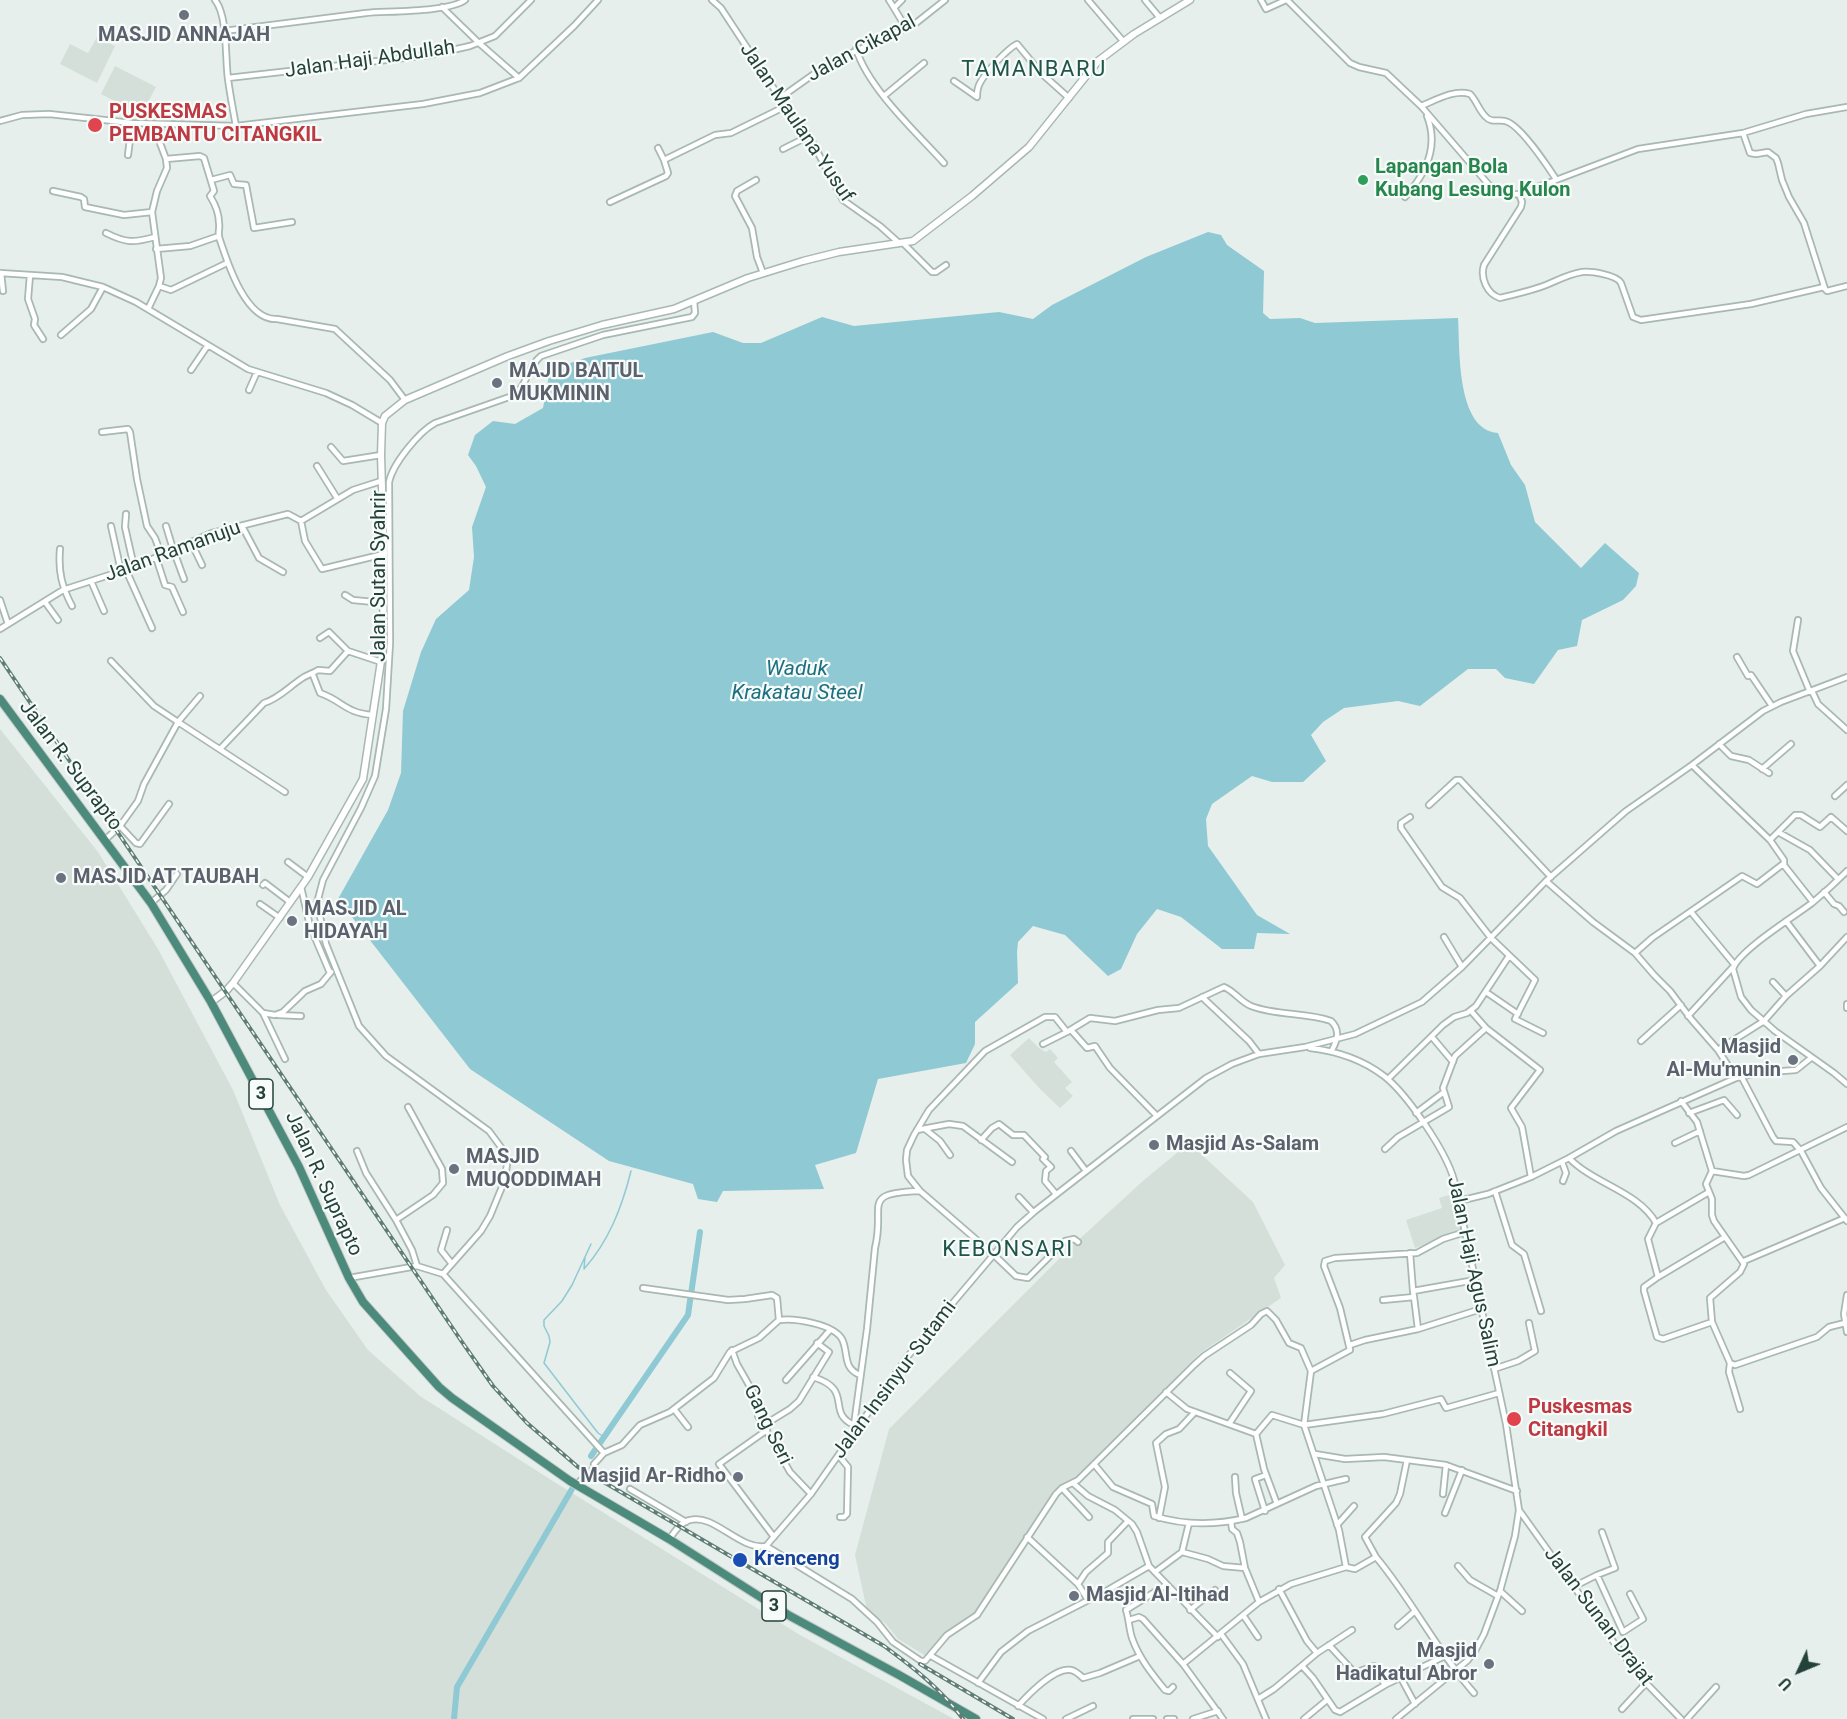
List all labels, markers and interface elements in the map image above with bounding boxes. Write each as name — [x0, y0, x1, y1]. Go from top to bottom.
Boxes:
marker: MASJID ANNAJAH — [177, 8, 191, 22]
street label: Jalan Cikapal — [804, 10, 920, 88]
place label: MASJID ANNAJAH — [98, 24, 270, 48]
street label: Jalan Haji Abdullah — [283, 36, 457, 84]
street label: Jalan Maulana Yusuf — [734, 39, 858, 207]
district label: TAMANBARU — [961, 57, 1107, 83]
place label: PUSKESMAS PEMBANTU CITANGKIL — [109, 101, 322, 148]
marker: PUSKESMAS PEMBANTU CITANGKIL — [86, 116, 104, 134]
place label: Lapangan Bola Kubang Lesung Kulon — [1375, 156, 1570, 203]
marker: Lapangan Bola Kubang Lesung Kulon — [1356, 173, 1370, 187]
place label: MAJID BAITUL MUKMININ — [509, 360, 643, 407]
marker: MAJID BAITUL MUKMININ — [490, 376, 504, 390]
street label: Jalan Sutan Syahrir — [368, 490, 392, 662]
street label: Jalan Ramanuju — [102, 516, 244, 588]
water label: Waduk Krakatau Steel — [731, 657, 863, 707]
street label: Jalan R. Suprapto — [13, 696, 127, 836]
place label: MASJID AT TAUBAH — [73, 866, 259, 890]
marker: MASJID AT TAUBAH — [54, 871, 68, 885]
place label: MASJID AL HIDAYAH — [304, 898, 407, 945]
marker: MASJID AL HIDAYAH — [285, 914, 299, 928]
place label: Masjid Al-Mu'munin — [1666, 1036, 1781, 1083]
marker: Masjid Al-Mu'munin — [1786, 1053, 1800, 1067]
road number: 3 — [249, 1079, 273, 1109]
street label: Jalan R. Suprapto — [279, 1108, 367, 1260]
place label: Masjid As-Salam — [1166, 1133, 1319, 1157]
marker: Masjid As-Salam — [1147, 1138, 1161, 1152]
place label: MASJID MUQODDIMAH — [466, 1146, 601, 1193]
marker: MASJID MUQODDIMAH — [447, 1162, 461, 1176]
street label: Jalan Haji Agus Salim — [1441, 1175, 1505, 1369]
district label: KEBONSARI — [942, 1237, 1074, 1263]
street label: Jalan Insinyur Sutami — [828, 1296, 962, 1464]
street label: Gang Seri — [737, 1381, 797, 1469]
place label: Puskesmas Citangkil — [1528, 1396, 1632, 1443]
marker: Puskesmas Citangkil — [1505, 1410, 1523, 1428]
place label: Masjid Ar-Ridho — [580, 1465, 726, 1489]
marker: Masjid Ar-Ridho — [731, 1470, 745, 1484]
street label: Jalan Sunan Drajat — [1538, 1543, 1658, 1691]
place label: Krenceng — [754, 1548, 840, 1572]
marker: Krenceng — [731, 1551, 749, 1569]
place label: Masjid Al-Itihad — [1086, 1584, 1229, 1608]
marker: Masjid Al-Itihad — [1067, 1589, 1081, 1603]
road number: 3 — [762, 1591, 786, 1621]
place label: Masjid Hadikatul Abror — [1336, 1640, 1477, 1687]
north arrow — [1769, 1641, 1829, 1701]
marker: Masjid Hadikatul Abror — [1482, 1657, 1496, 1671]
text: U — [1775, 1673, 1796, 1694]

